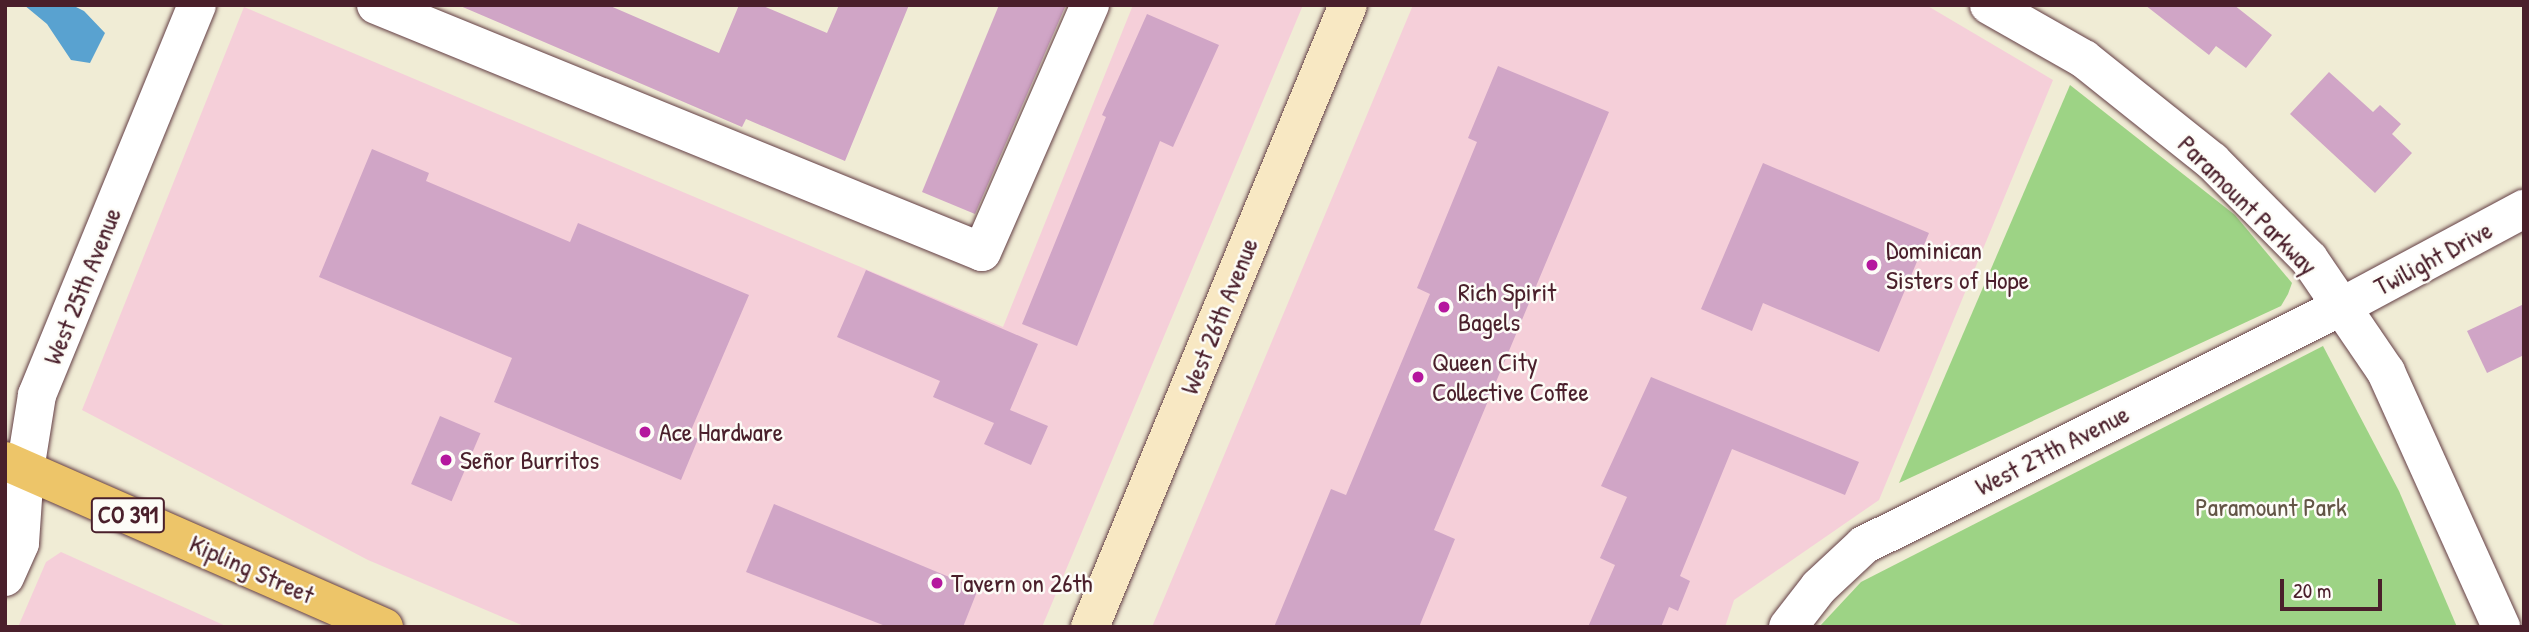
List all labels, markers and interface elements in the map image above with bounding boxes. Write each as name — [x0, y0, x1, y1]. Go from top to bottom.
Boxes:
street label: Paramount Parkway — [2172, 129, 2324, 281]
street label: West 25th Avenue — [36, 203, 128, 369]
street label: Twilight Drive — [2369, 214, 2497, 302]
street label: West 26th Avenue — [1174, 233, 1264, 399]
place label: Dominican Sisters of Hope — [1886, 234, 2029, 296]
marker: Dominican Sisters of Hope — [1864, 257, 1880, 273]
place label: Rich Spirit Bagels — [1458, 276, 1556, 338]
marker: Rich Spirit Bagels — [1436, 299, 1452, 315]
place label: Queen City Collective Coffee — [1432, 346, 1589, 408]
marker: Queen City Collective Coffee — [1410, 369, 1426, 385]
street label: West 27th Avenue — [1970, 398, 2134, 502]
place label: Ace Hardware — [659, 416, 783, 448]
marker: Ace Hardware — [637, 424, 653, 440]
place label: Señor Burritos — [460, 444, 599, 476]
marker: Señor Burritos — [438, 452, 454, 468]
park label: Paramount Park — [2195, 491, 2347, 523]
road number: CO 391 — [90, 494, 166, 536]
street label: Kipling Street — [185, 528, 319, 610]
scale bar — [2284, 566, 2386, 610]
place label: Tavern on 26th — [951, 567, 1092, 599]
marker: Tavern on 26th — [929, 575, 945, 591]
text: 20 m — [2293, 576, 2331, 605]

